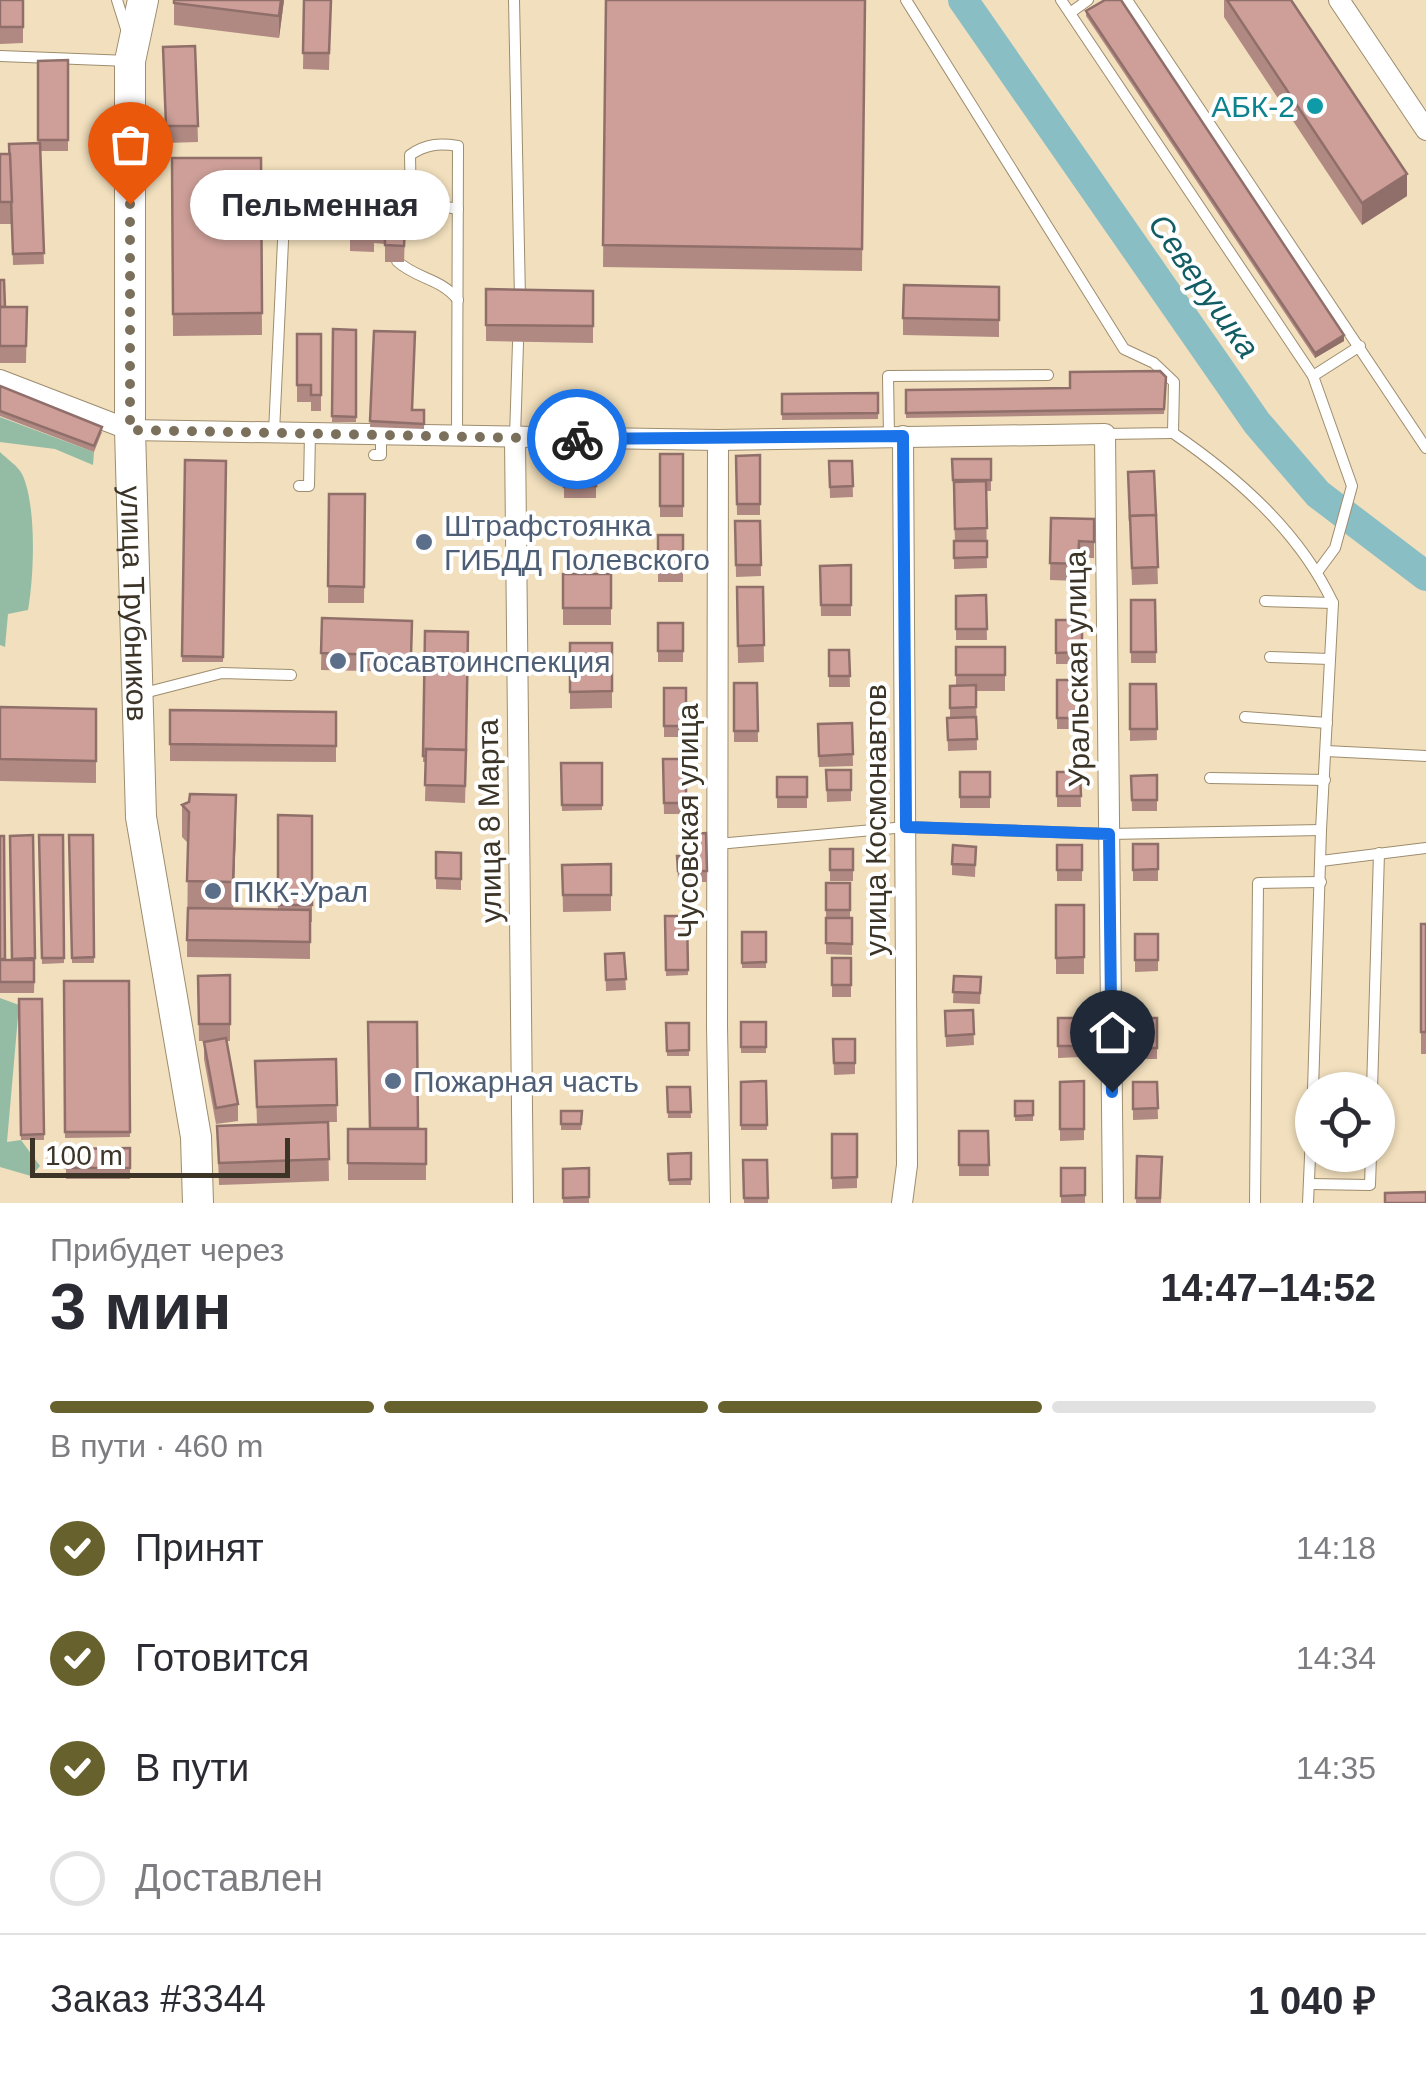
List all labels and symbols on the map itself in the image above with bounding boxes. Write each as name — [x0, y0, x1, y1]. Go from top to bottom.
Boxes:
place label: АБК-2 — [1211, 90, 1295, 123]
marker: АБК-2 — [1304, 95, 1326, 117]
pin — [88, 102, 173, 205]
callout: Пельменная — [190, 169, 450, 239]
water label: Северушка — [1141, 207, 1267, 365]
courier — [527, 389, 627, 489]
street label: улица Трубников — [115, 485, 155, 722]
place label: Штрафстоянка ГИБДД Полевского — [444, 509, 710, 576]
marker: Штрафстоянка ГИБДД Полевского — [413, 531, 435, 553]
street label: Уральская улица — [1058, 550, 1096, 788]
place label: Госавтоинспекция — [358, 645, 611, 678]
marker: Госавтоинспекция — [327, 650, 349, 672]
street label: улица Космонавтов — [859, 684, 892, 956]
street label: Чусовская улица — [671, 703, 704, 938]
street label: улица 8 Марта — [471, 718, 507, 923]
place label: ПКК-Урал — [233, 875, 368, 908]
marker: ПКК-Урал — [202, 880, 224, 902]
pin — [1070, 990, 1155, 1093]
place label: Пожарная часть — [413, 1065, 639, 1098]
marker: Пожарная часть — [382, 1070, 404, 1092]
scale bar — [30, 1133, 290, 1178]

